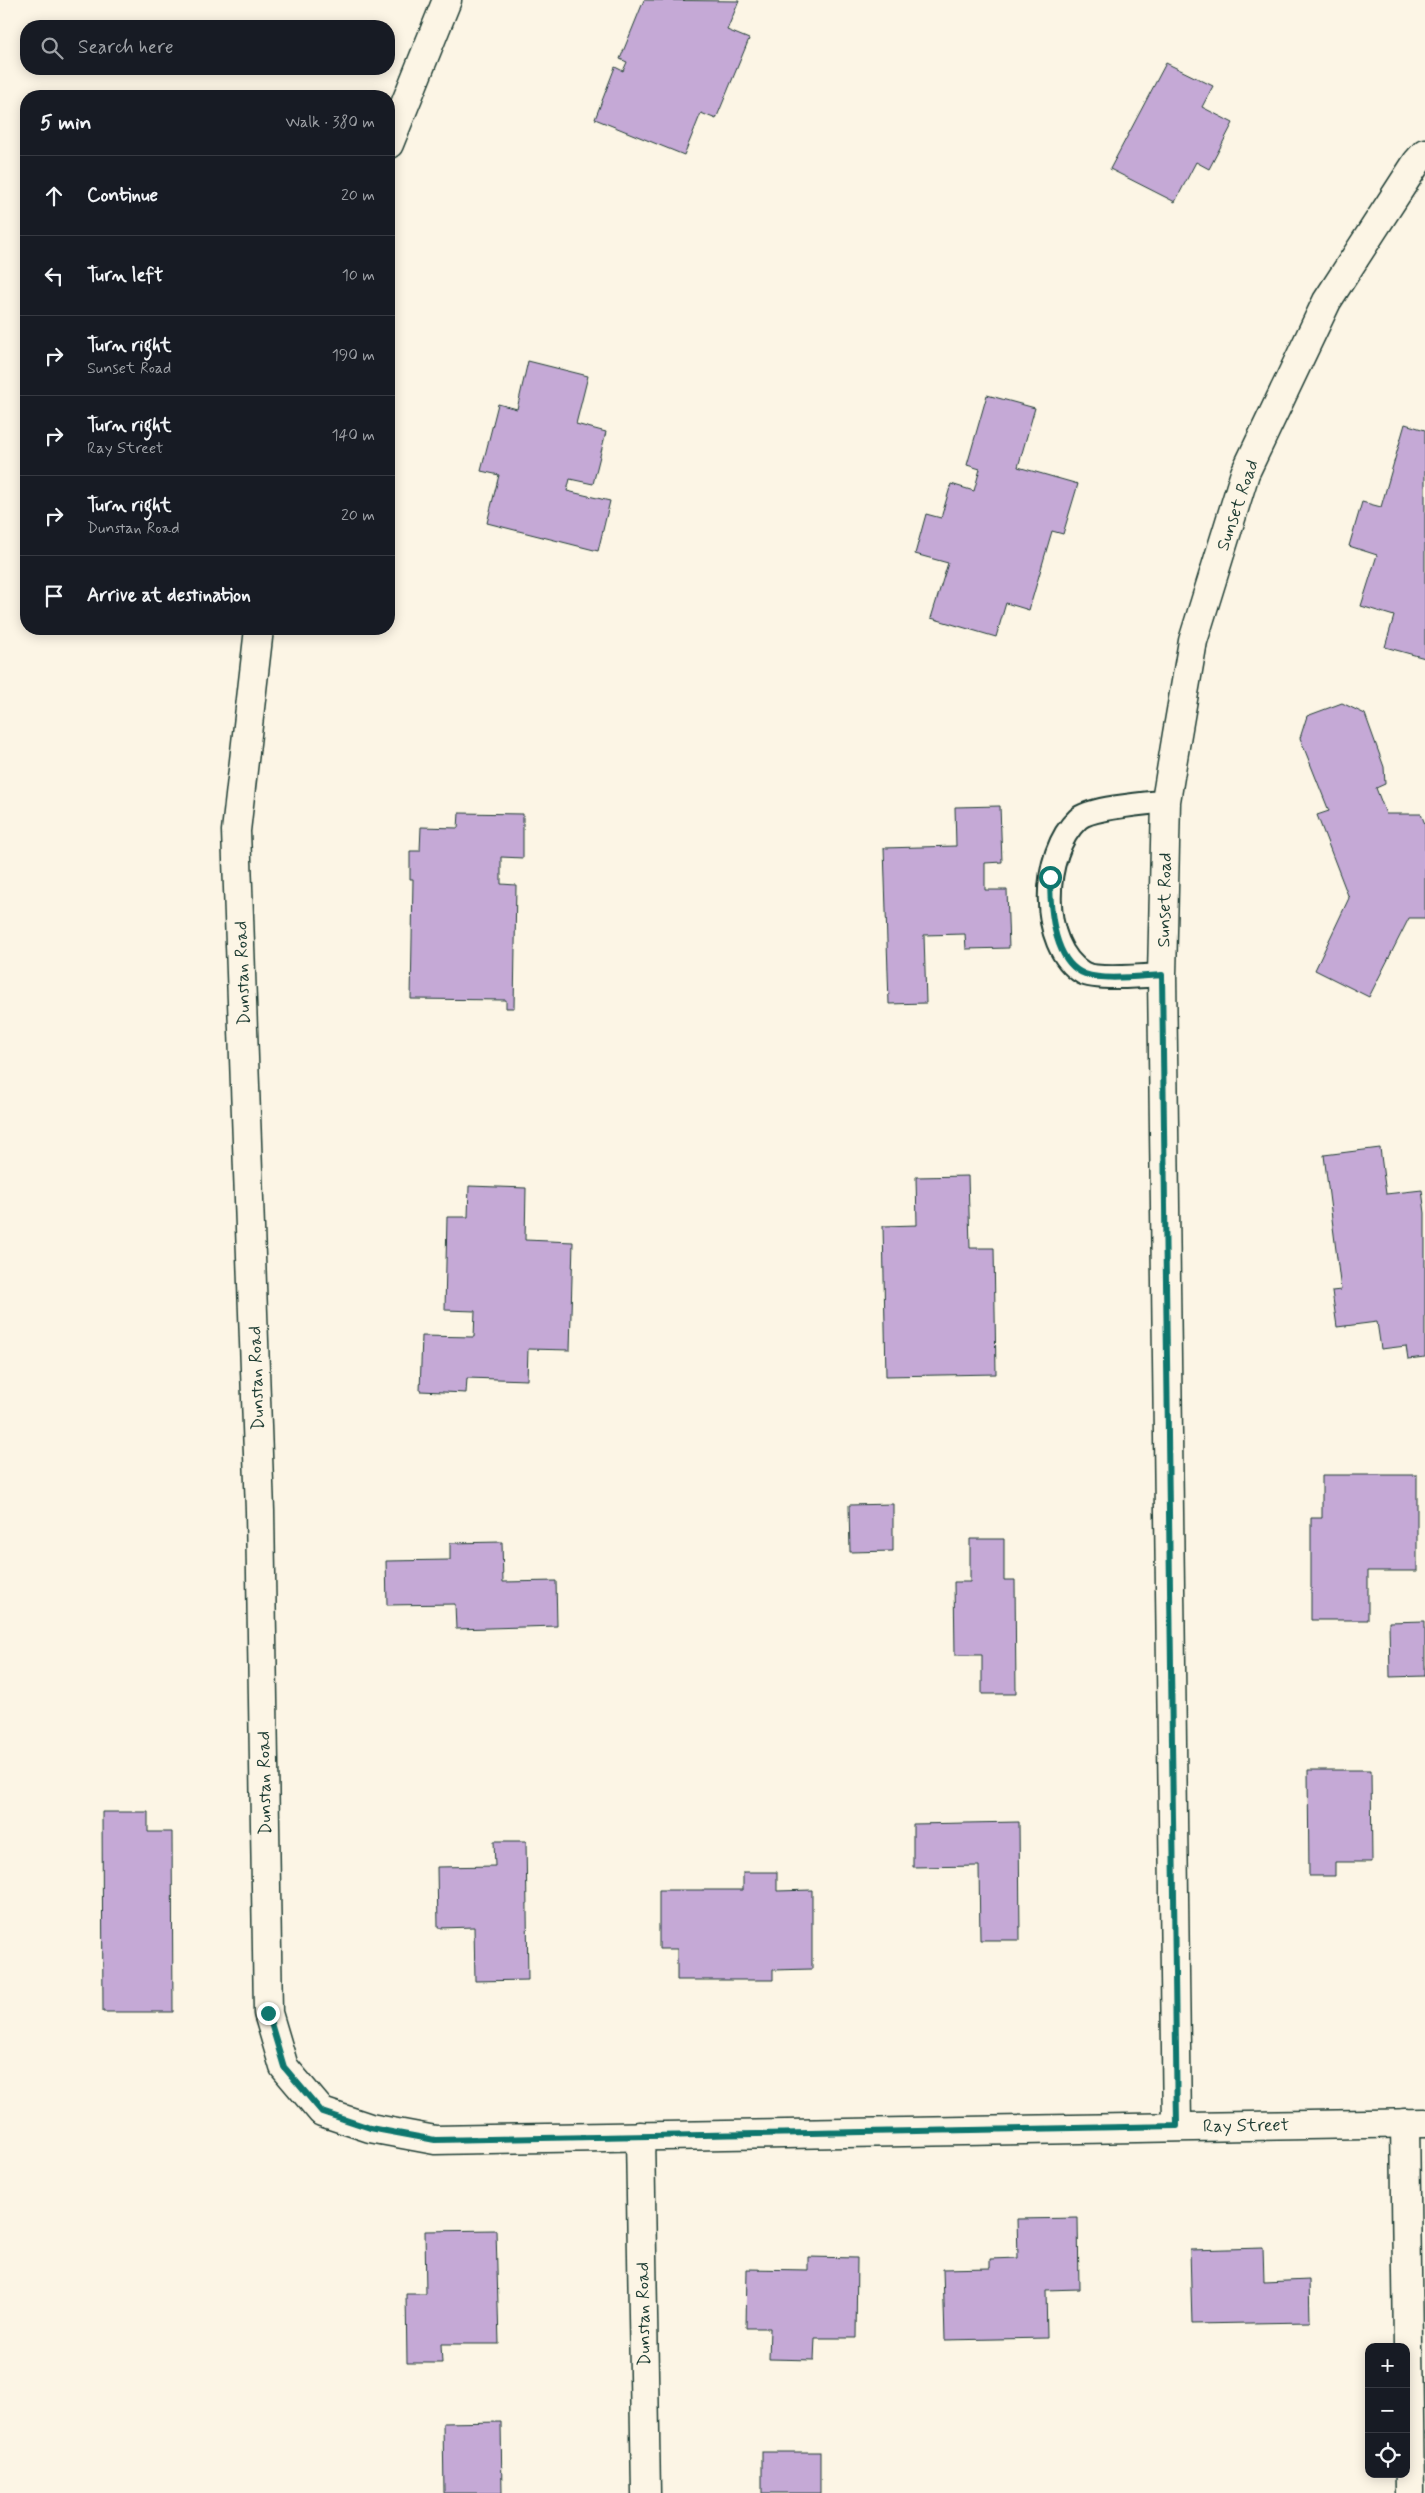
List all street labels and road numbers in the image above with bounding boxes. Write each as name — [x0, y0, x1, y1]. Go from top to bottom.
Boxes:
street label: Sunset Road — [1211, 457, 1265, 554]
street label: Sunset Road — [1152, 852, 1178, 948]
street label: Dunstan Road — [229, 920, 257, 1025]
street label: Dunstan Road — [243, 1325, 271, 1430]
street label: Dunstan Road — [252, 1731, 278, 1835]
street label: Ray Street — [1203, 2113, 1289, 2139]
street label: Dunstan Road — [631, 2262, 657, 2366]

